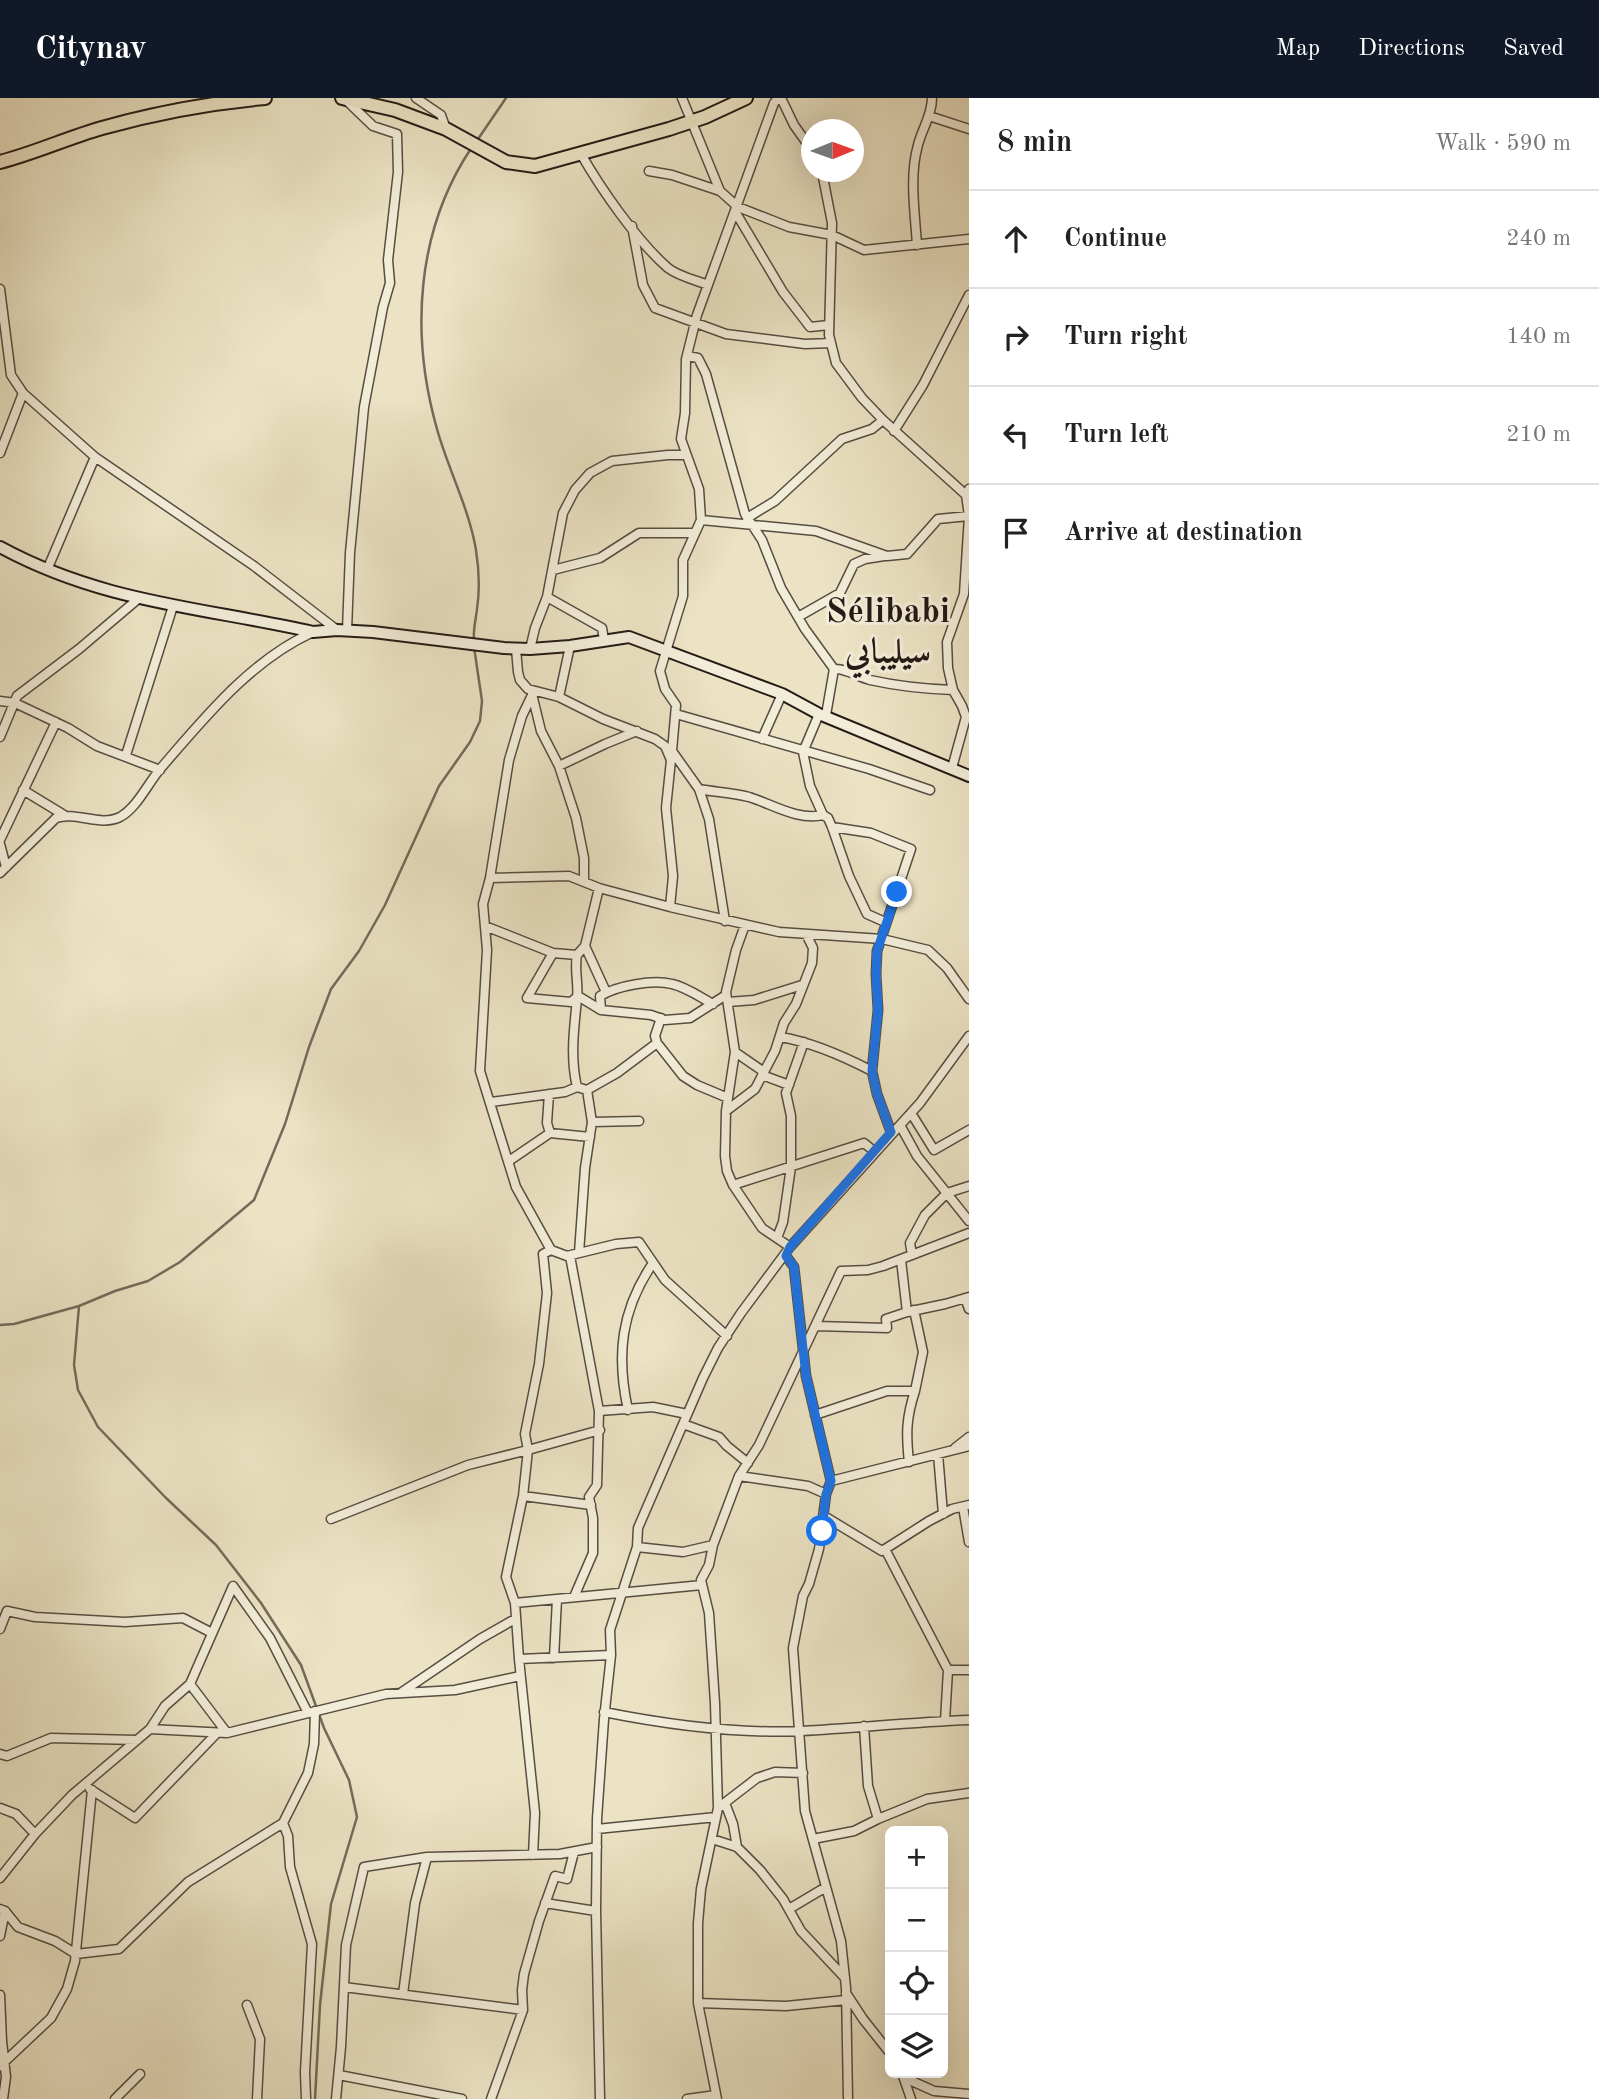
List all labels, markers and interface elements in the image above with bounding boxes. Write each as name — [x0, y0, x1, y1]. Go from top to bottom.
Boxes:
text: Citynav — [35, 33, 147, 66]
text: Map — [1276, 37, 1320, 61]
text: Directions — [1358, 37, 1465, 61]
text: Saved — [1503, 37, 1564, 61]
north arrow — [801, 119, 864, 182]
text: 8 min — [997, 128, 1072, 158]
text: Walk · 590 m — [1435, 132, 1571, 155]
icon: ahead — [997, 220, 1035, 258]
text: Continue — [1064, 226, 1167, 252]
text: 240 m — [1506, 227, 1571, 250]
icon: right — [997, 318, 1035, 356]
text: Turn right — [1064, 324, 1187, 350]
text: 140 m — [1506, 325, 1571, 348]
icon: left — [997, 416, 1035, 454]
text: Turn left — [1064, 422, 1169, 448]
text: 210 m — [1506, 423, 1571, 446]
icon: arrive — [997, 514, 1035, 552]
text: Arrive at destination — [1064, 520, 1303, 546]
district label: Sélibabi سيليبابي — [826, 595, 950, 679]
route end — [881, 876, 912, 907]
route start — [806, 1515, 837, 1546]
map controls — [885, 1826, 948, 2078]
button: + — [885, 1826, 948, 1889]
button: − — [885, 1889, 948, 1952]
button: locate — [885, 1952, 948, 2015]
button: layers — [885, 2015, 948, 2078]

